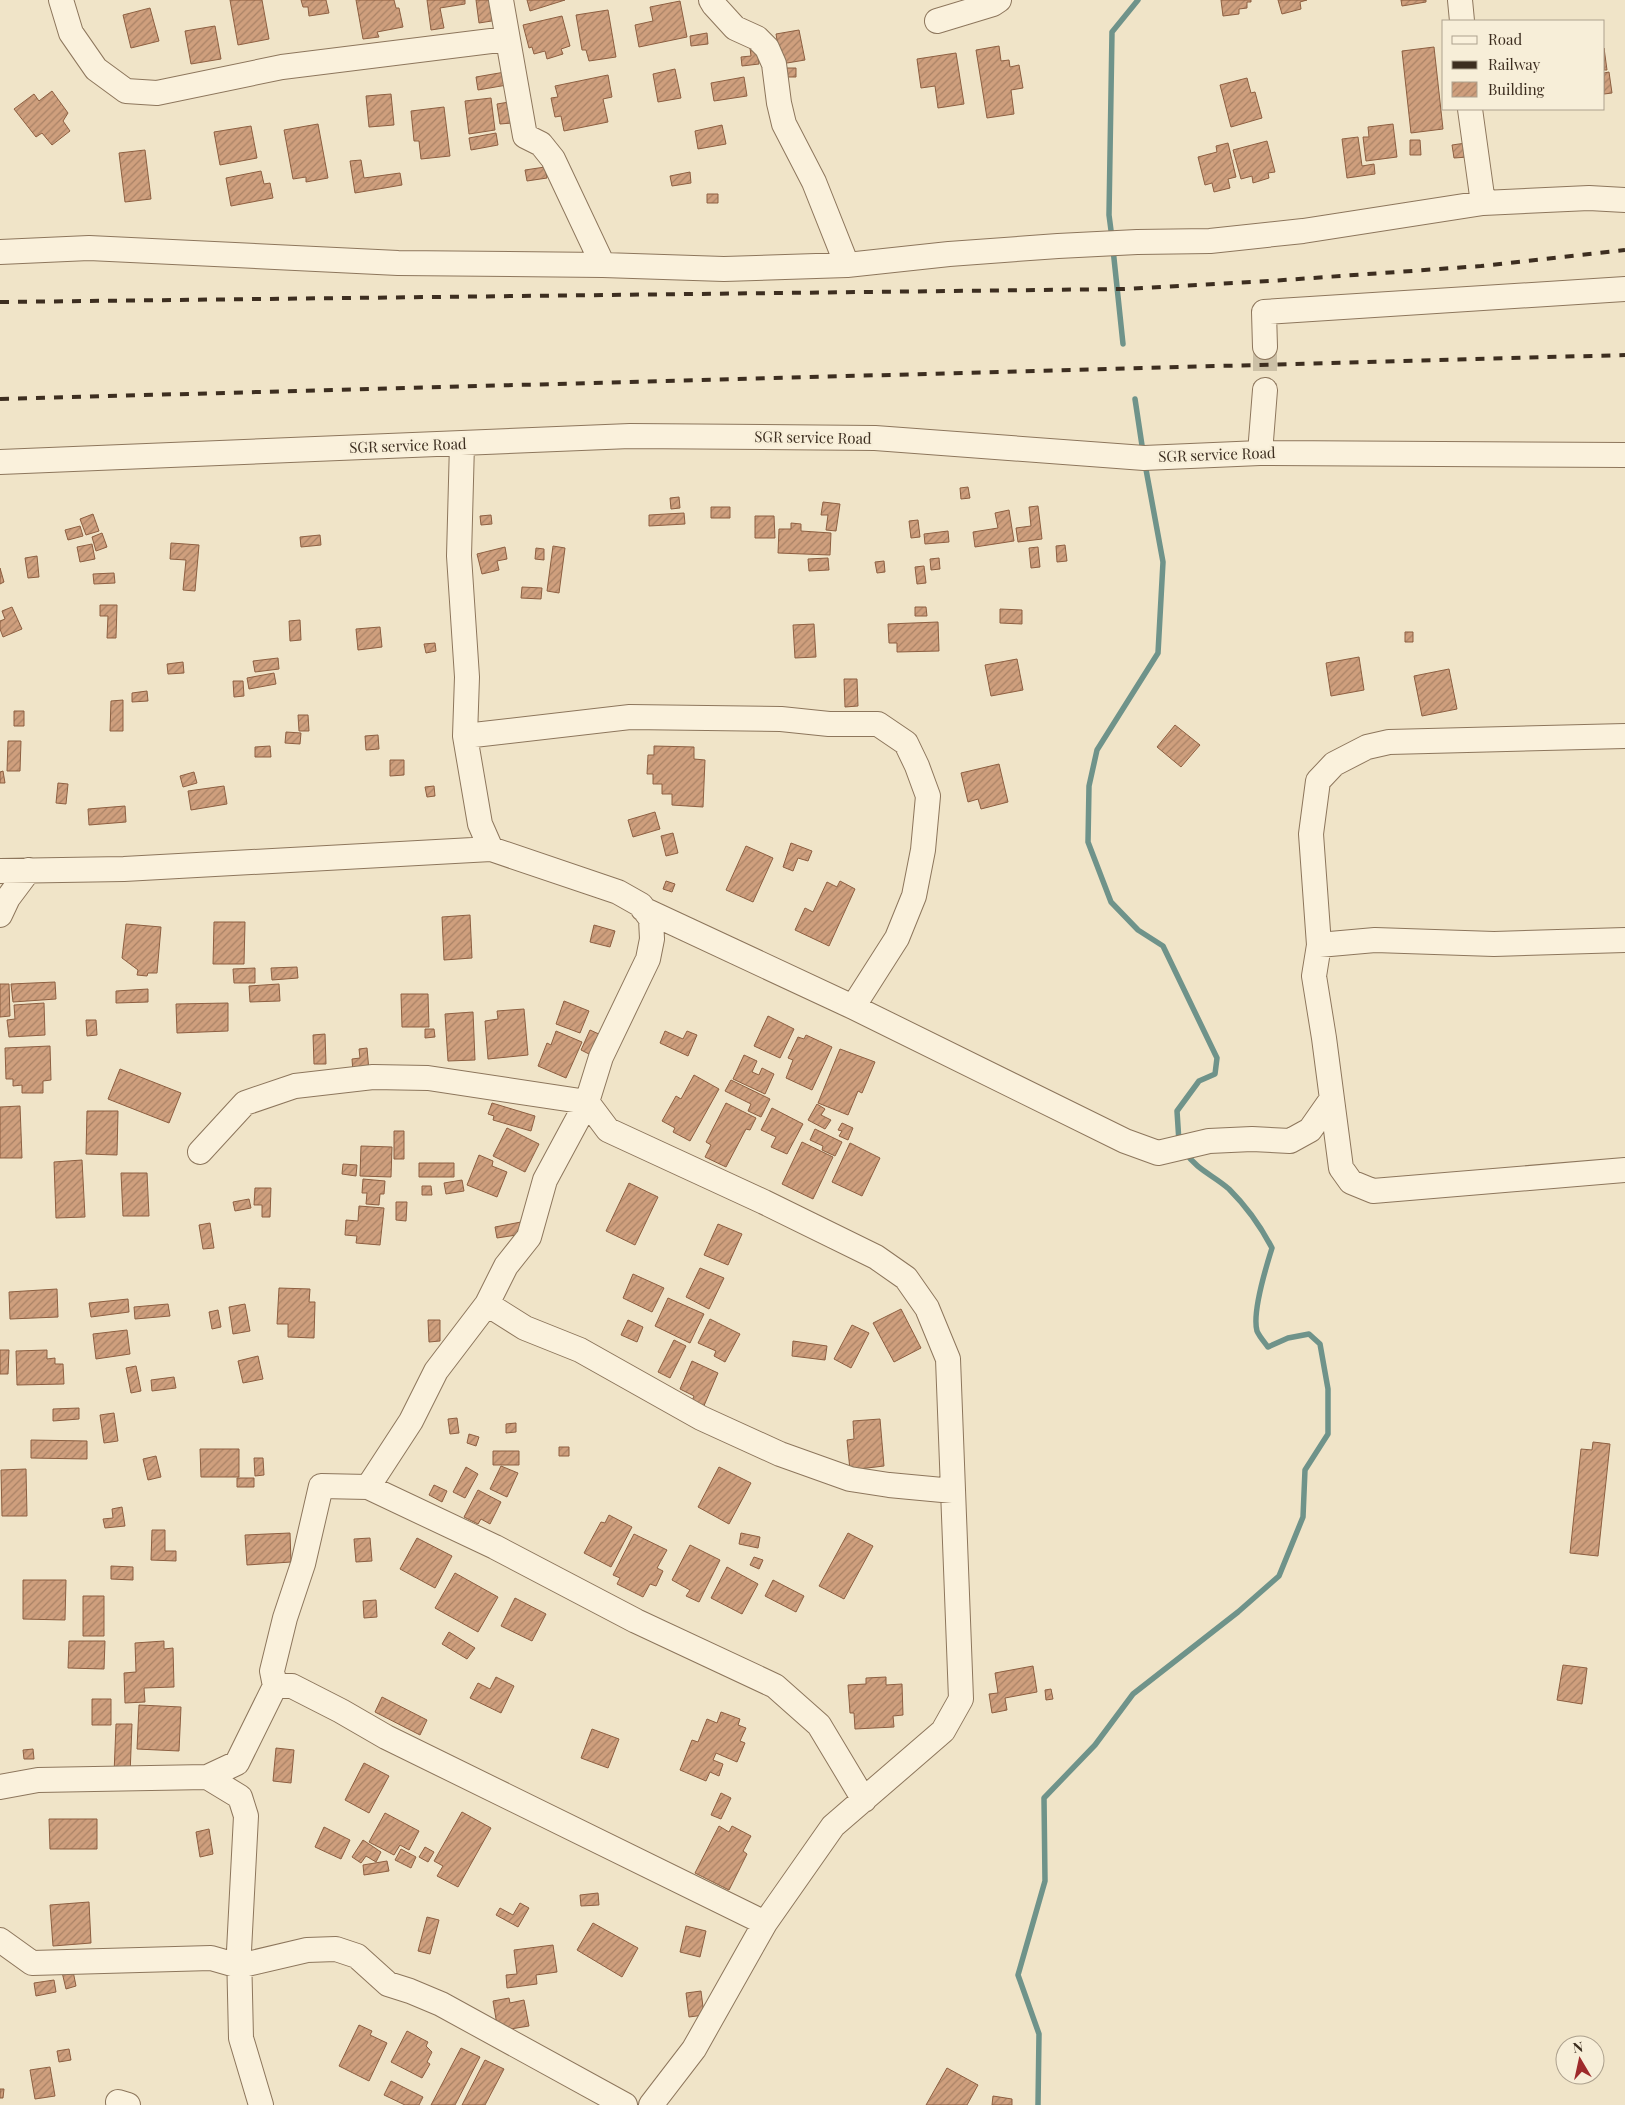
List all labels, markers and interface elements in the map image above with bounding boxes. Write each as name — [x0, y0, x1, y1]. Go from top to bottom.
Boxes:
legend — [1442, 20, 1605, 110]
text: Road — [1488, 29, 1522, 49]
text: Railway — [1488, 54, 1541, 74]
text: Building — [1488, 79, 1545, 99]
street label: SGR service Road — [754, 426, 872, 448]
street label: SGR service Road — [349, 433, 467, 457]
street label: SGR service Road — [1158, 442, 1276, 466]
north arrow — [1555, 2035, 1605, 2085]
text: N — [1571, 2036, 1584, 2057]

